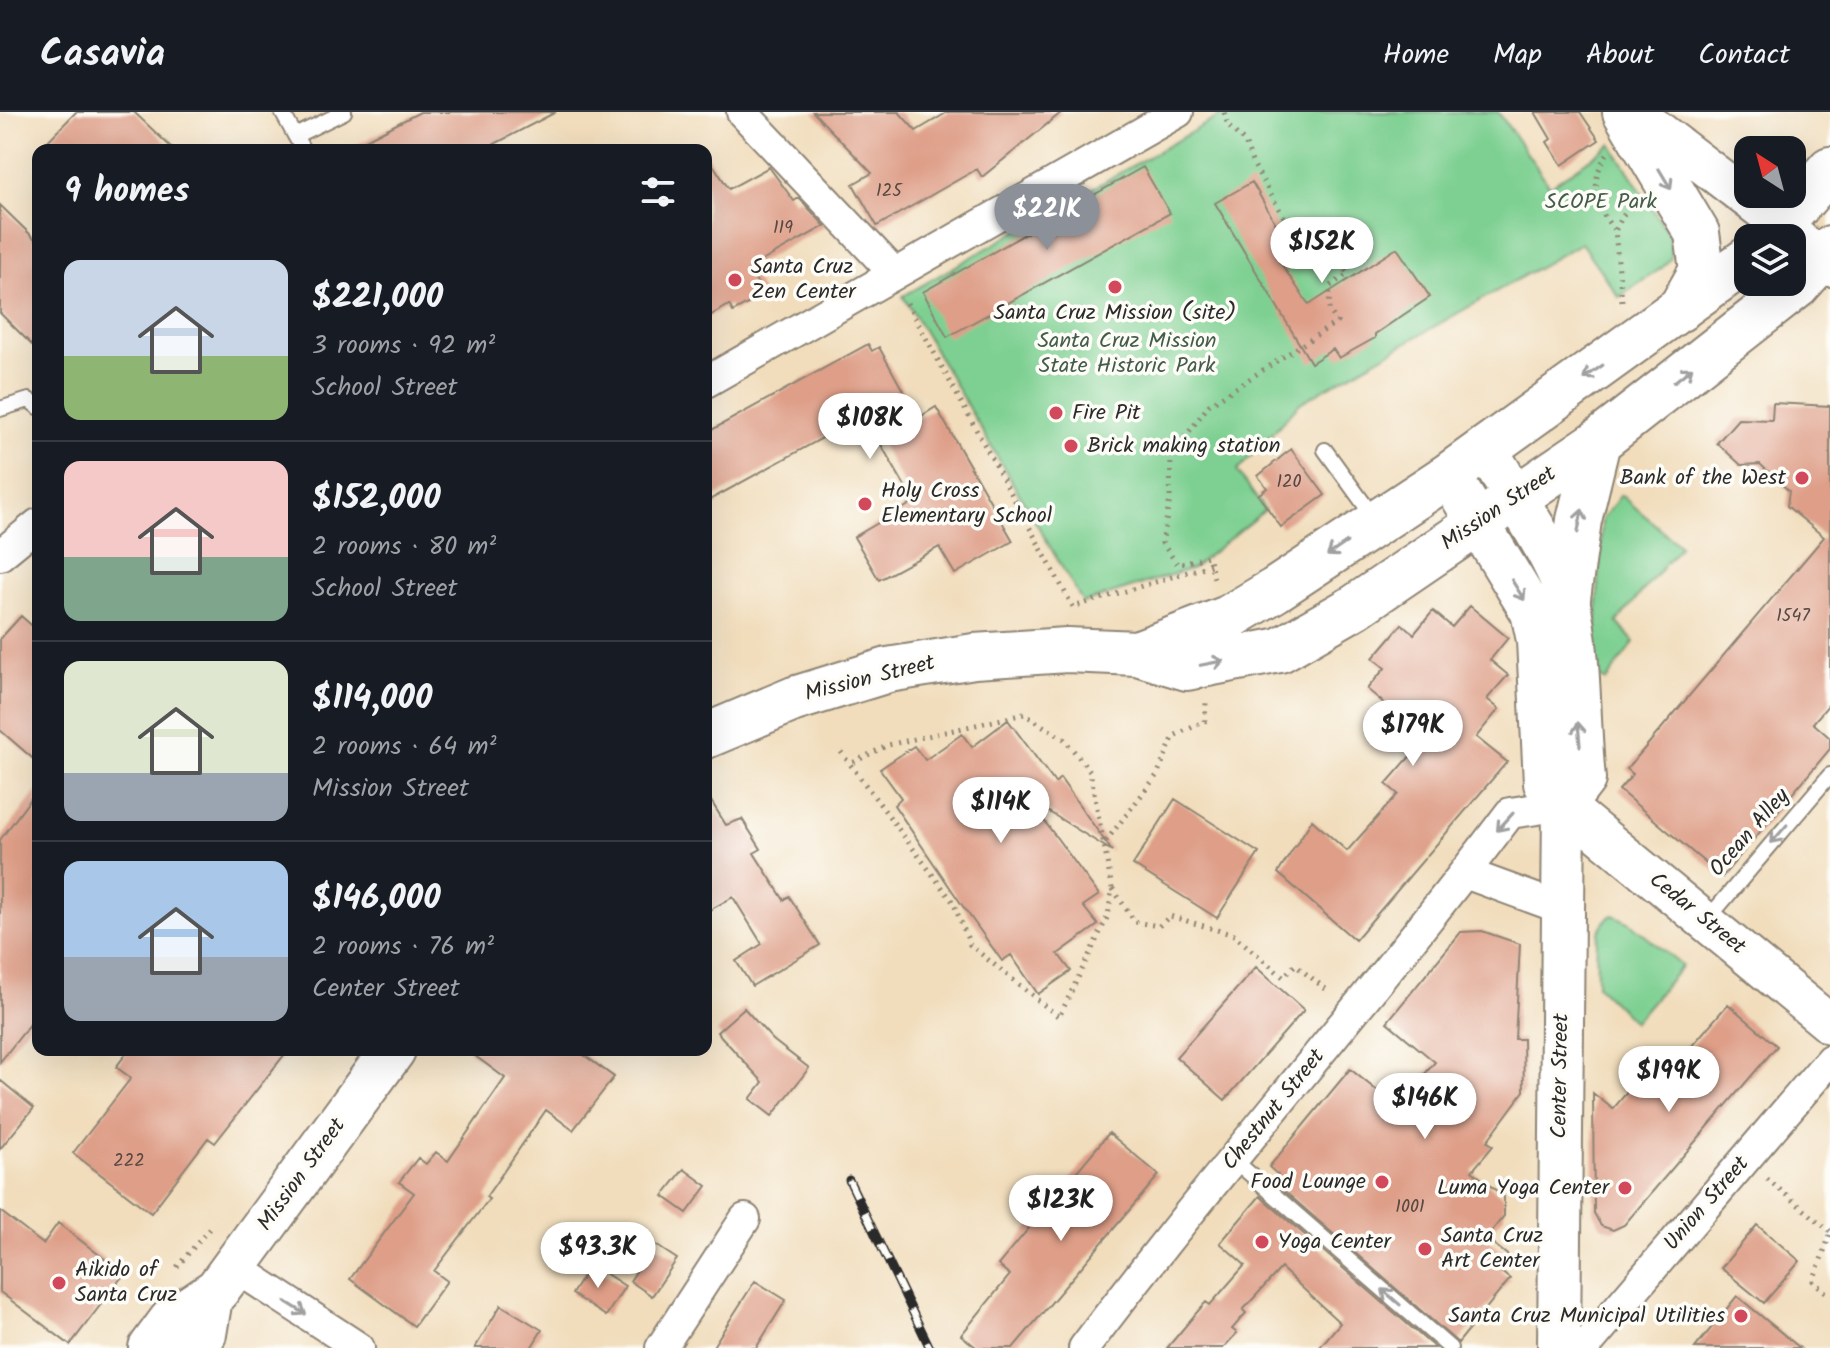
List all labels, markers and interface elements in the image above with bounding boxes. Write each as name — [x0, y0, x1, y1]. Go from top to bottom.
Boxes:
text: Casavia — [40, 25, 165, 85]
text: Home — [1383, 33, 1449, 78]
text: Map — [1493, 33, 1542, 78]
text: About — [1586, 33, 1654, 78]
text: Contact — [1698, 33, 1790, 78]
north arrow — [1734, 136, 1806, 208]
map controls — [1734, 136, 1806, 296]
text: 9 homes — [64, 165, 189, 219]
one-way arrow — [1657, 167, 1673, 190]
icon: filters — [636, 170, 680, 214]
house number: 125 — [876, 177, 903, 206]
pin: $221K — [991, 184, 1103, 252]
park label: SCOPE Park — [1545, 185, 1658, 220]
text: $221K — [1012, 189, 1082, 231]
house number: 119 — [773, 214, 793, 243]
pin: $152K — [1266, 217, 1378, 285]
text: $152K — [1288, 222, 1356, 264]
button: layers — [1734, 224, 1806, 296]
place label: Santa Cruz Zen Center — [751, 250, 857, 310]
text: $221,000 — [312, 271, 443, 325]
marker: Santa Cruz Zen Center — [726, 271, 744, 289]
marker: Santa Cruz Mission (site) — [1106, 278, 1124, 296]
icon: home — [128, 292, 224, 388]
place label: Santa Cruz Mission (site) — [994, 296, 1236, 331]
park label: Santa Cruz Mission State Historic Park — [1037, 324, 1217, 384]
text: 3 rooms · 92 m² — [312, 325, 495, 367]
one-way arrow — [1582, 364, 1604, 380]
text: School Street — [312, 367, 458, 409]
one-way arrow — [1672, 367, 1693, 384]
pin: $108K — [814, 393, 926, 461]
place label: Fire Pit — [1072, 396, 1141, 431]
text: $108K — [836, 398, 904, 440]
marker: Fire Pit — [1047, 404, 1065, 422]
place label: Brick making station — [1087, 429, 1281, 464]
marker: Brick making station — [1062, 437, 1080, 455]
street label: Mission Street — [1434, 457, 1564, 561]
place label: Bank of the West — [1620, 461, 1786, 496]
house number: 120 — [1276, 468, 1302, 497]
marker: Bank of the West — [1793, 469, 1811, 487]
text: $152,000 — [312, 472, 441, 526]
place label: Holy Cross Elementary School — [881, 474, 1053, 534]
icon: home — [128, 493, 224, 589]
marker: Holy Cross Elementary School — [856, 495, 874, 513]
one-way arrow — [1573, 509, 1588, 534]
text: 2 rooms · 80 m² — [312, 526, 496, 568]
one-way arrow — [1327, 541, 1349, 557]
text: School Street — [312, 568, 458, 610]
one-way arrow — [1511, 578, 1527, 601]
house number: 1547 — [1776, 602, 1810, 631]
street label: Mission Street — [801, 646, 939, 712]
one-way arrow — [1199, 655, 1225, 670]
text: $114,000 — [312, 672, 432, 726]
icon: home — [128, 693, 224, 789]
pin: $179K — [1357, 700, 1469, 768]
text: $179K — [1381, 705, 1445, 747]
one-way arrow — [1572, 721, 1587, 748]
text: 2 rooms · 64 m² — [312, 726, 496, 768]
text: Mission Street — [312, 768, 469, 810]
pin: $114K — [945, 777, 1057, 845]
street label: Ocean Alley — [1701, 780, 1799, 885]
text: $114K — [971, 782, 1031, 824]
one-way arrow — [1496, 811, 1515, 832]
one-way arrow — [1770, 823, 1788, 843]
street label: Cedar Street — [1641, 864, 1754, 964]
text: $146,000 — [312, 872, 441, 926]
icon: home — [128, 893, 224, 989]
text: 2 rooms · 76 m² — [312, 926, 494, 968]
text: Center Street — [312, 968, 460, 1010]
street label: Center Street — [1542, 1013, 1580, 1139]
street label: Chestnut Street — [1214, 1041, 1335, 1179]
pin: $199K — [1613, 1046, 1725, 1114]
text: $199K — [1636, 1051, 1702, 1093]
pin: $146K — [1369, 1073, 1481, 1141]
text: $146K — [1391, 1078, 1459, 1120]
street label: Mission Street — [249, 1111, 355, 1239]
house number: 222 — [113, 1147, 145, 1176]
street label: Union Street — [1656, 1148, 1759, 1259]
place label: Food Lounge — [1250, 1165, 1366, 1200]
place label: Luma Yoga Center — [1437, 1171, 1611, 1206]
marker: Food Lounge — [1373, 1173, 1391, 1191]
pin: $123K — [1005, 1175, 1117, 1243]
marker: Luma Yoga Center — [1616, 1179, 1634, 1197]
text: $123K — [1027, 1180, 1095, 1222]
house number: 1001 — [1395, 1193, 1425, 1222]
place label: Santa Cruz Art Center — [1441, 1219, 1543, 1279]
pin: $93.3K — [533, 1222, 663, 1290]
place label: Yoga Center — [1278, 1225, 1392, 1260]
text: $93.3K — [559, 1227, 637, 1269]
marker: Yoga Center — [1253, 1233, 1271, 1251]
marker: Santa Cruz Art Center — [1416, 1240, 1434, 1258]
place label: Aikido of Santa Cruz — [75, 1253, 177, 1313]
marker: Aikido of Santa Cruz — [50, 1274, 68, 1292]
one-way arrow — [1381, 1288, 1402, 1306]
place label: Santa Cruz Municipal Utilities — [1449, 1299, 1726, 1334]
one-way arrow — [284, 1301, 307, 1317]
marker: Santa Cruz Municipal Utilities — [1732, 1307, 1750, 1325]

